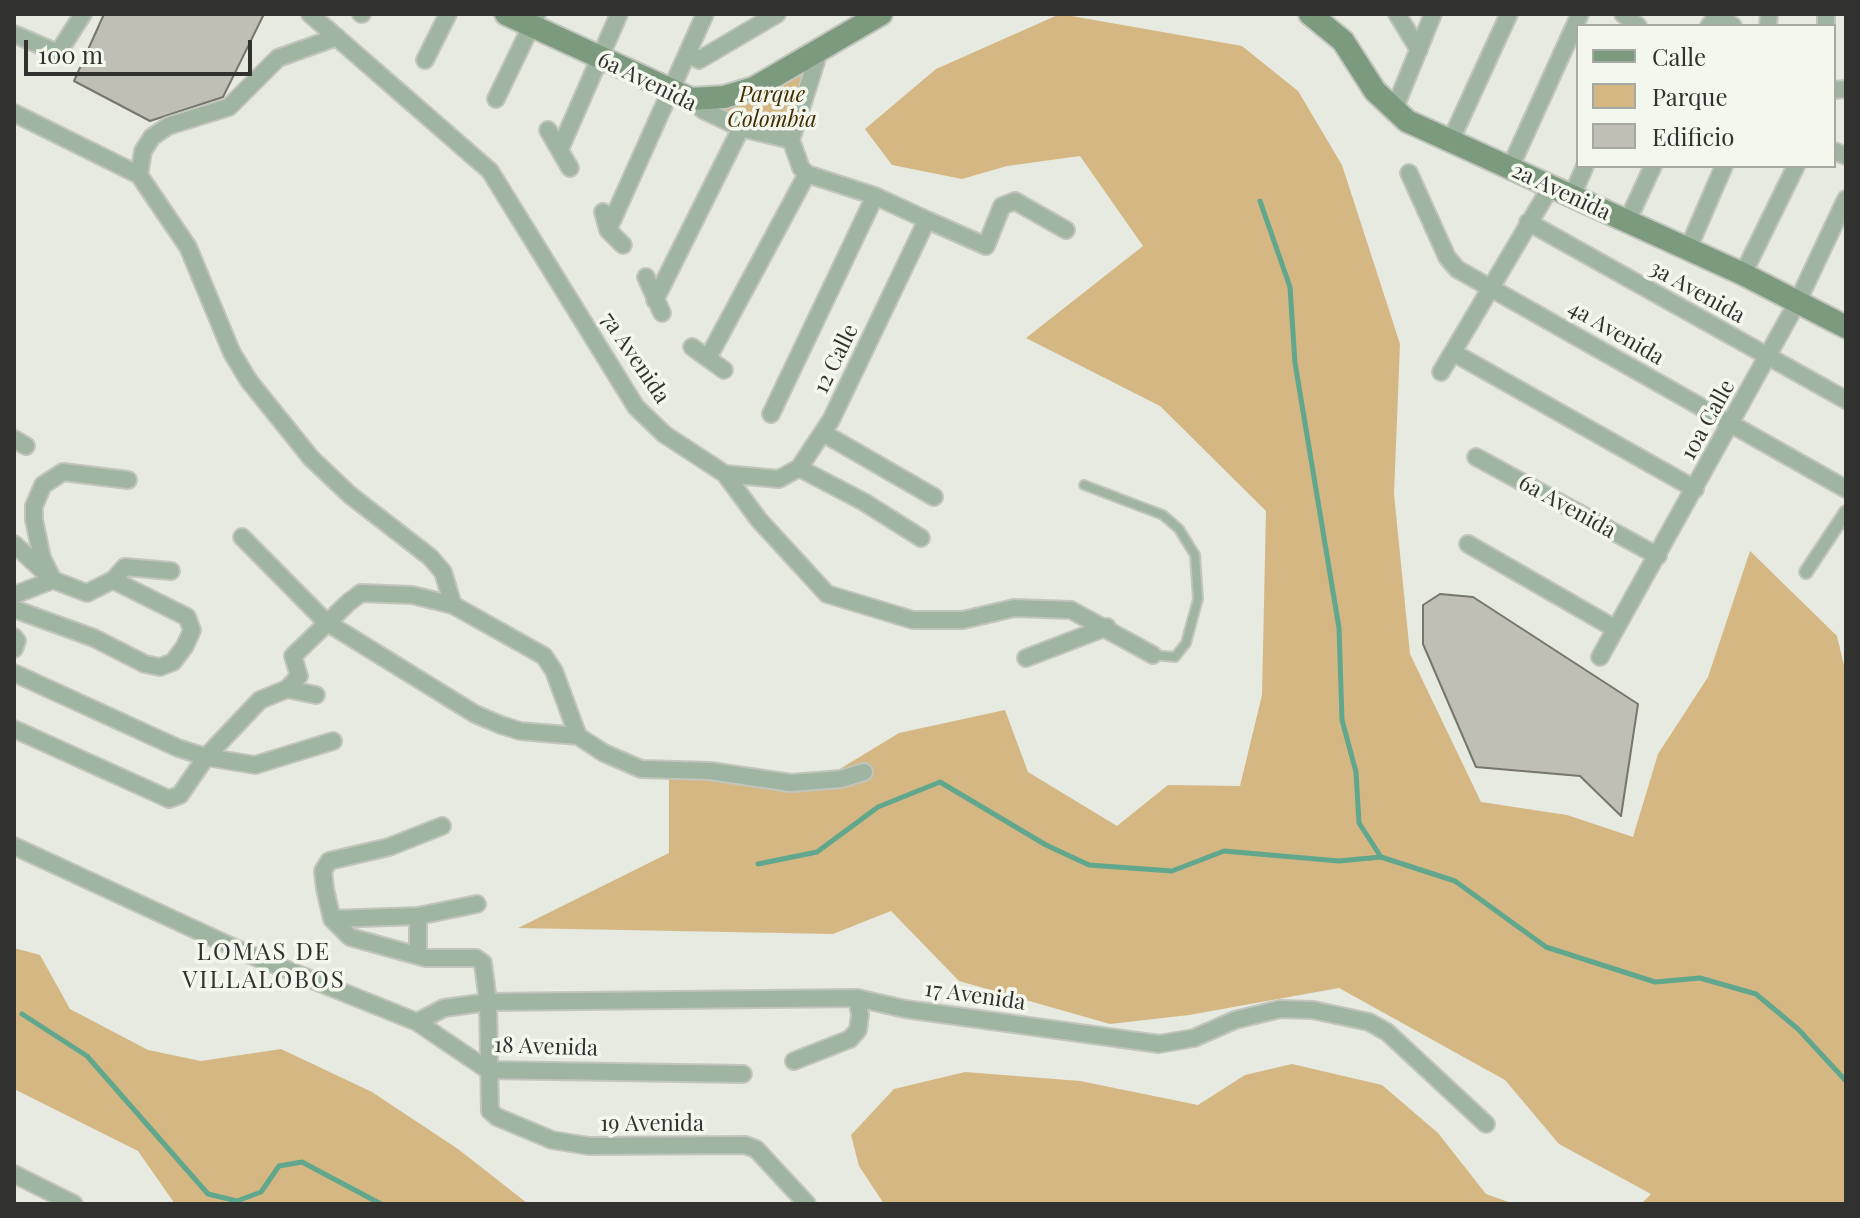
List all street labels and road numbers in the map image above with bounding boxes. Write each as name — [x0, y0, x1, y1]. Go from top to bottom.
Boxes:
street label: 6a Avenida — [593, 47, 701, 117]
street label: 2a Avenida — [1507, 158, 1615, 226]
street label: 3a Avenida — [1645, 255, 1749, 329]
street label: 4a Avenida — [1563, 295, 1669, 371]
street label: 7a Avenida — [595, 307, 675, 409]
street label: 12 Calle — [808, 320, 864, 398]
street label: 10a Calle — [1675, 375, 1741, 465]
street label: 6a Avenida — [1514, 470, 1620, 544]
street label: 17 Avenida — [923, 976, 1027, 1016]
street label: 18 Avenida — [494, 1032, 598, 1062]
street label: 19 Avenida — [600, 1111, 704, 1137]

